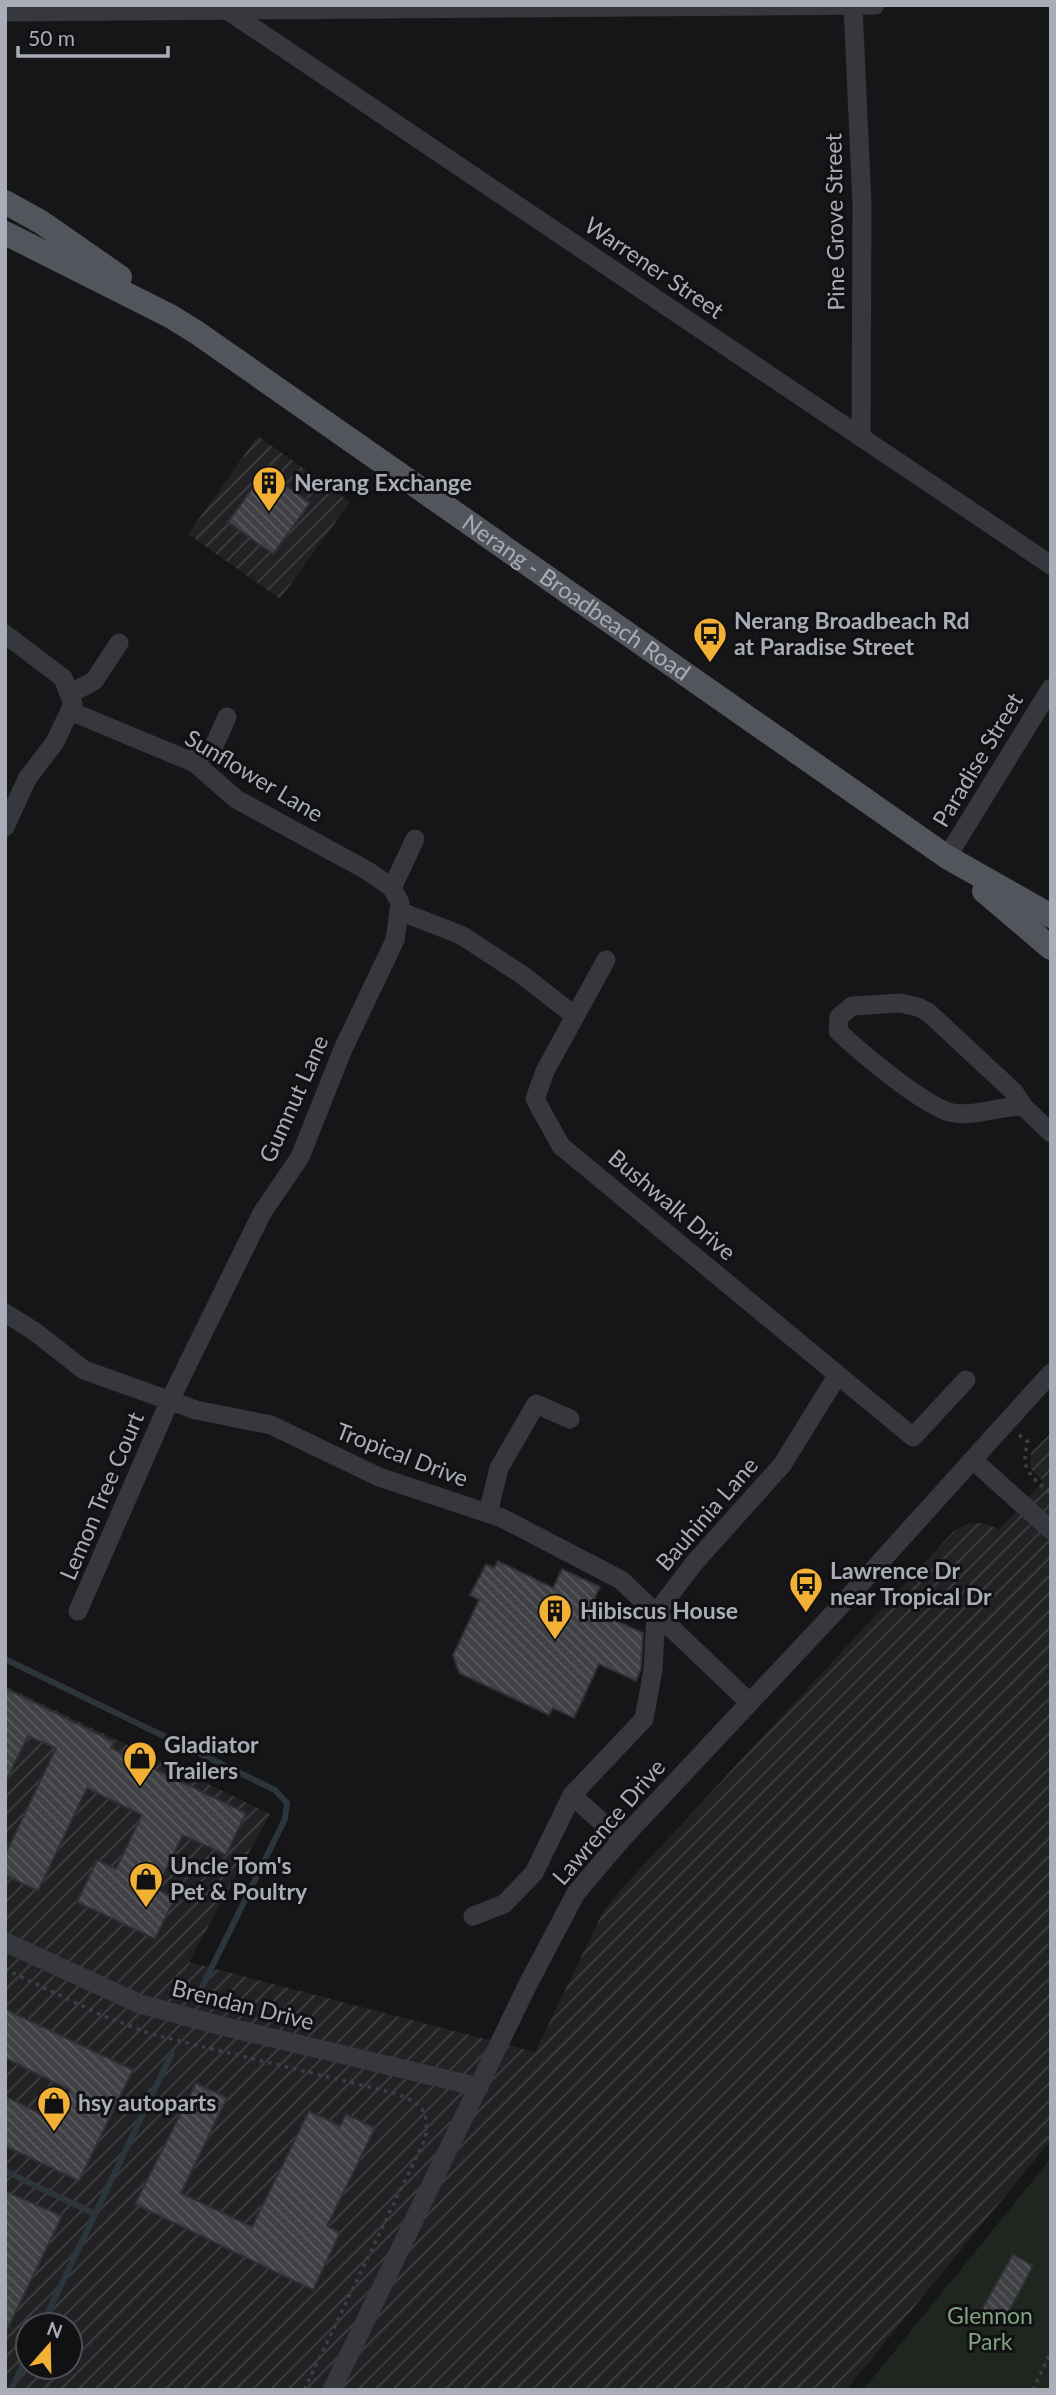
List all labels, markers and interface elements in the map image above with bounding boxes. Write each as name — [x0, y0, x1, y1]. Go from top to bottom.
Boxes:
scale bar — [18, 14, 168, 58]
text: 50 m — [28, 25, 75, 50]
street label: Pine Grove Street — [818, 132, 850, 311]
street label: Warrener Street — [580, 210, 730, 324]
building icon: Nerang Exchange — [250, 464, 288, 513]
place label: Nerang Exchange — [294, 468, 472, 496]
street label: Nerang - Broadbeach Road — [457, 508, 696, 686]
place label: Nerang Broadbeach Rd at Paradise Street — [734, 606, 969, 660]
bus stop icon: Nerang Broadbeach Rd at Paradise Street — [691, 615, 729, 664]
street label: Paradise Street — [926, 687, 1029, 832]
street label: Sunflower Lane — [180, 723, 329, 827]
street label: Gumnut Lane — [253, 1031, 334, 1167]
street label: Bushwalk Drive — [603, 1143, 742, 1266]
street label: Lemon Tree Court — [53, 1407, 149, 1584]
street label: Tropical Drive — [332, 1416, 472, 1492]
street label: Bauhinia Lane — [649, 1451, 763, 1576]
place label: Lawrence Dr near Tropical Dr — [830, 1556, 992, 1610]
bus stop icon: Lawrence Dr near Tropical Dr — [787, 1565, 825, 1614]
building icon: Hibiscus House — [536, 1592, 574, 1641]
place label: Hibiscus House — [580, 1596, 738, 1624]
place label: Gladiator Trailers — [164, 1730, 259, 1784]
shop icon: Gladiator Trailers — [121, 1739, 159, 1788]
street label: Lawrence Drive — [546, 1753, 671, 1890]
place label: Uncle Tom's Pet & Poultry — [170, 1851, 308, 1905]
shop icon: Uncle Tom's Pet & Poultry — [127, 1860, 165, 1909]
street label: Brendan Drive — [169, 1973, 317, 2035]
shop icon: hsy autoparts — [35, 2084, 73, 2133]
place label: hsy autoparts — [78, 2088, 216, 2116]
park label: Glennon Park — [947, 2301, 1033, 2355]
north arrow — [14, 2311, 84, 2381]
text: N — [44, 2316, 66, 2343]

